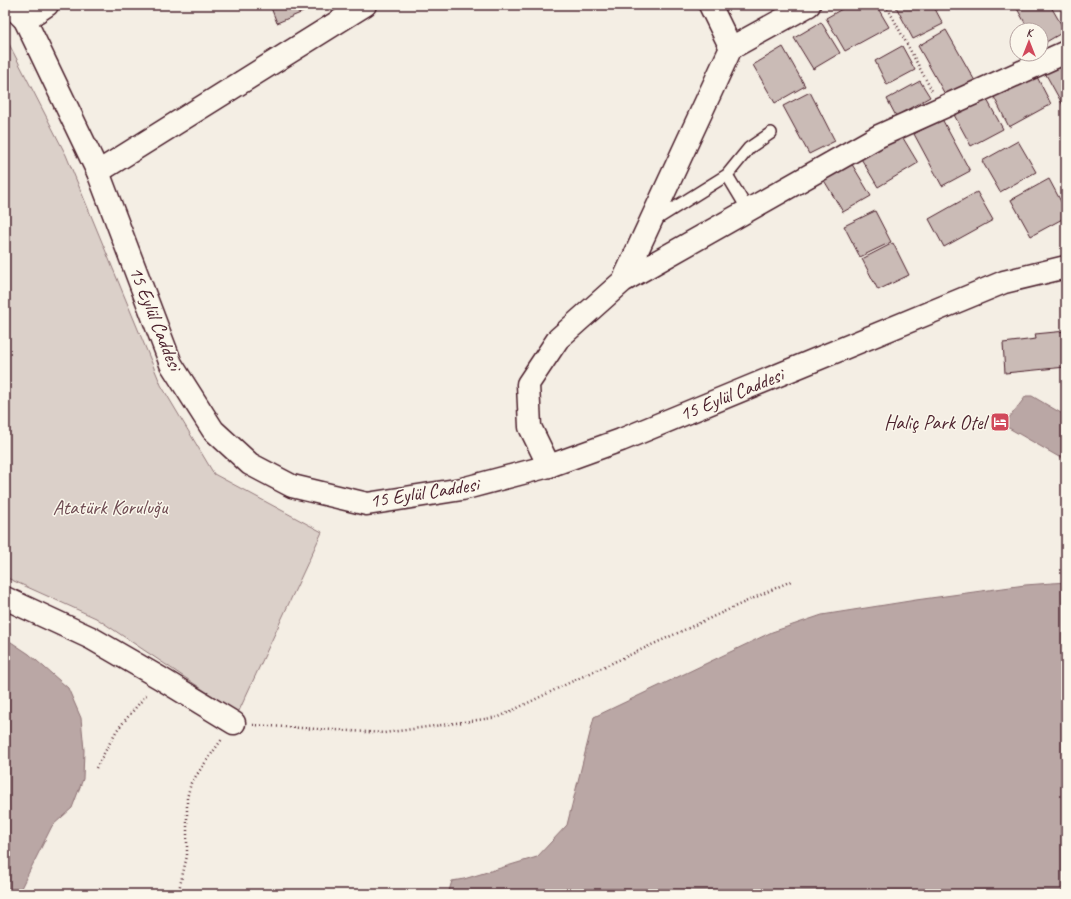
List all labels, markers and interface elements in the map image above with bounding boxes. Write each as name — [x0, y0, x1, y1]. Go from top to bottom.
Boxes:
north arrow — [1009, 22, 1049, 62]
text: K — [1026, 25, 1034, 39]
street label: 15 Eylül Caddesi — [123, 263, 189, 376]
street label: 15 Eylül Caddesi — [676, 361, 789, 427]
place label: Haliç Park Otel — [884, 410, 990, 435]
hotel icon: Haliç Park Otel — [989, 411, 1011, 433]
street label: 15 Eylül Caddesi — [368, 471, 483, 513]
park label: Atatürk Koruluğu — [53, 495, 169, 520]

